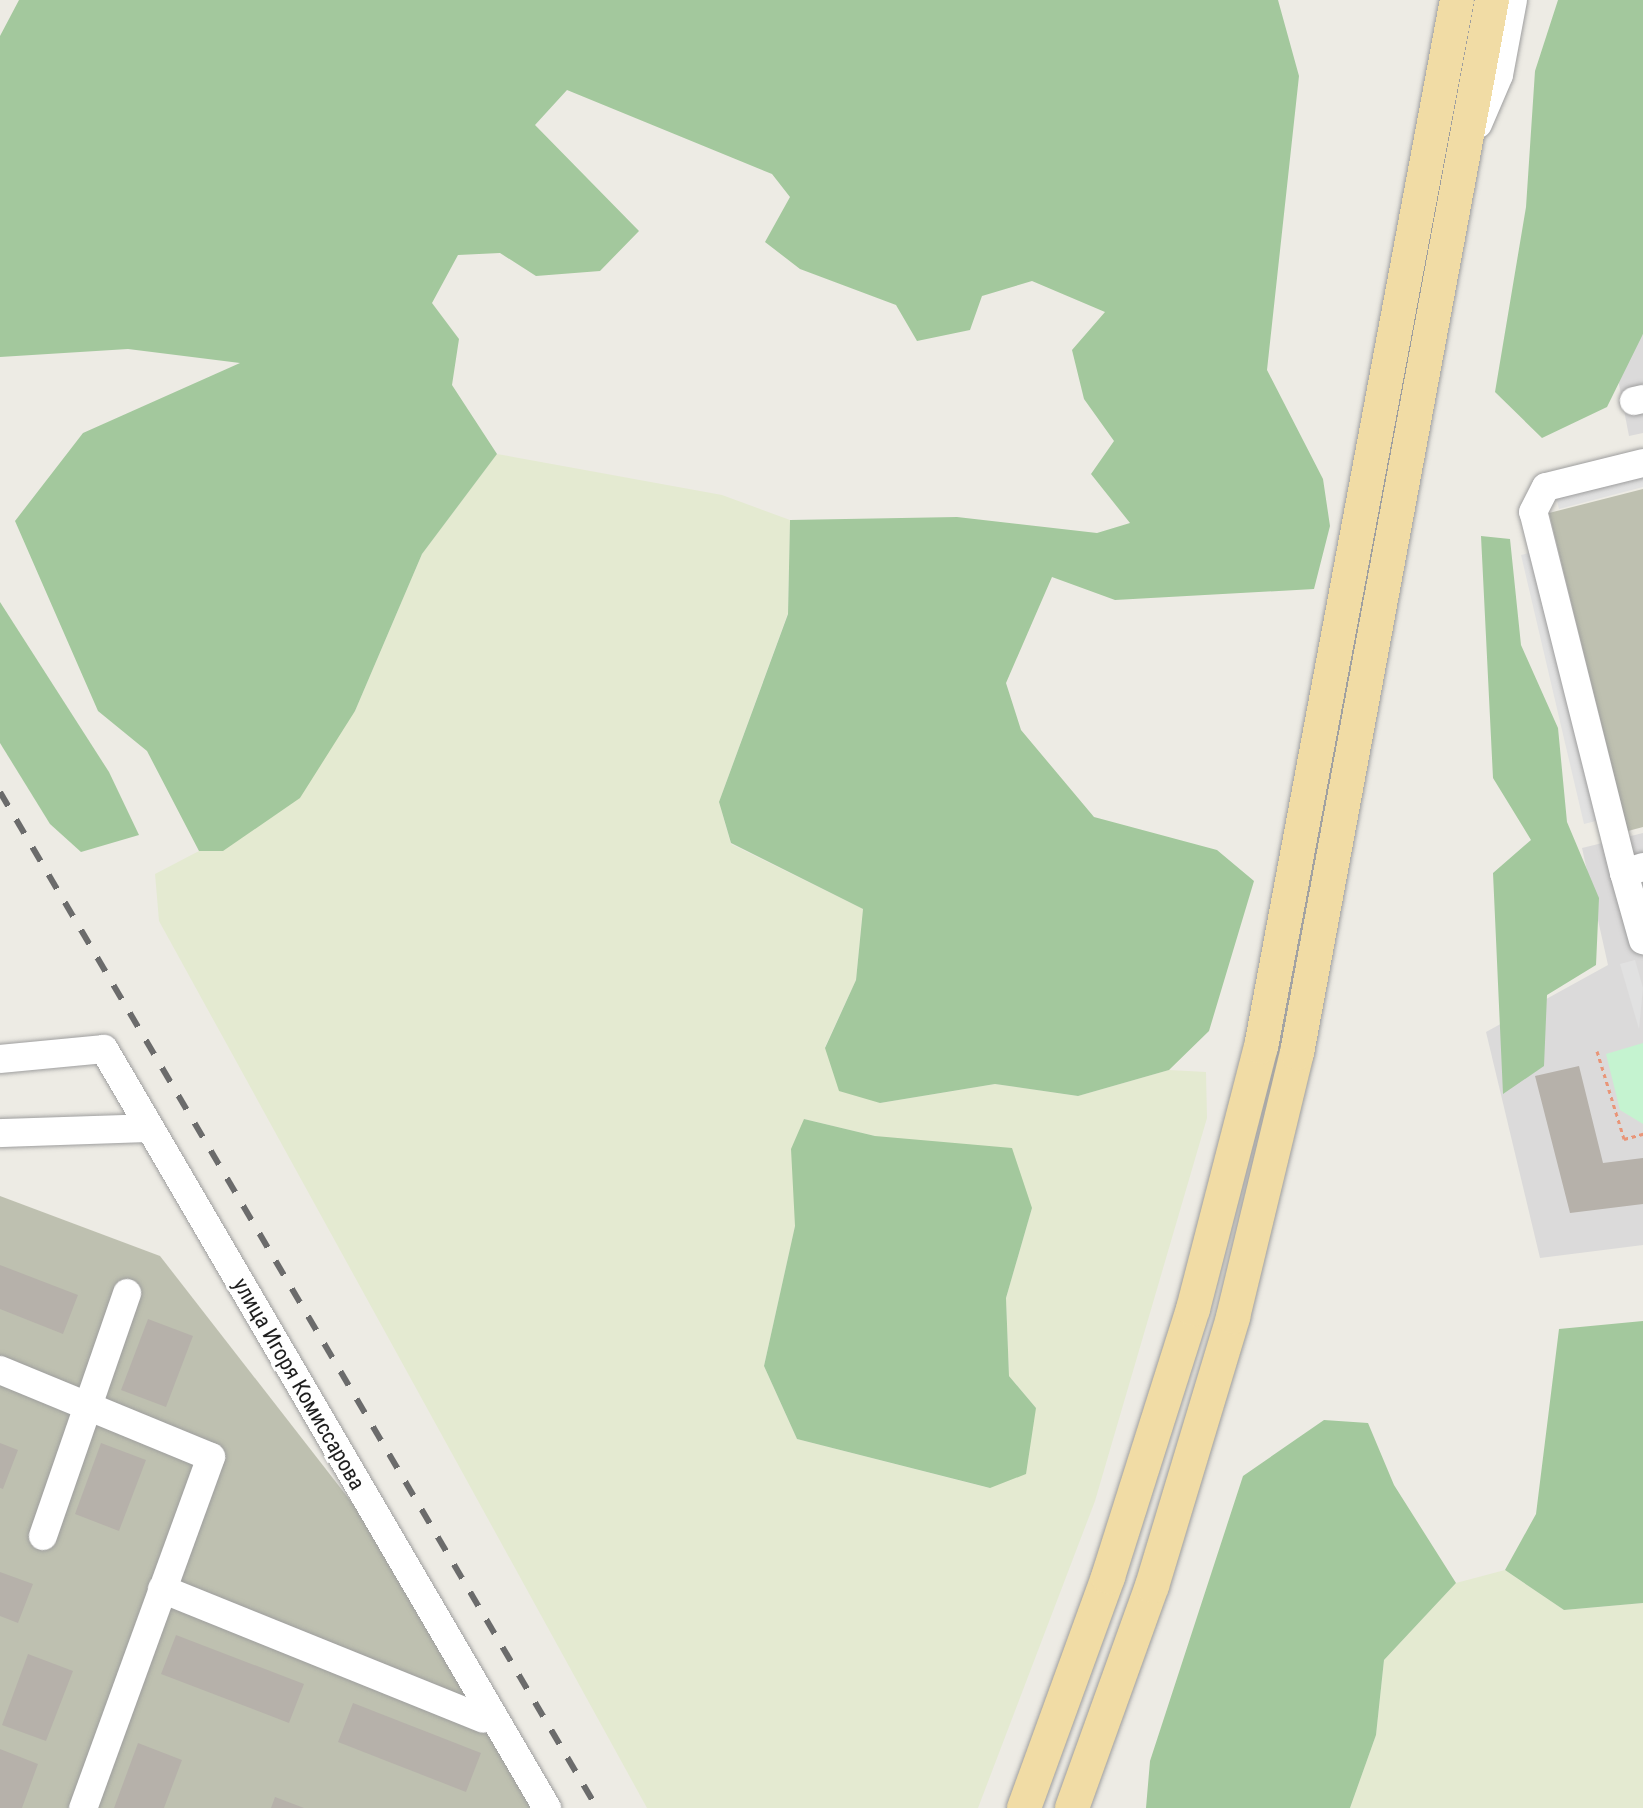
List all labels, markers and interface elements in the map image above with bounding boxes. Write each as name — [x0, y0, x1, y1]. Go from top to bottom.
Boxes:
street label: улица Игоря Комиссарова — [227, 1273, 371, 1495]

